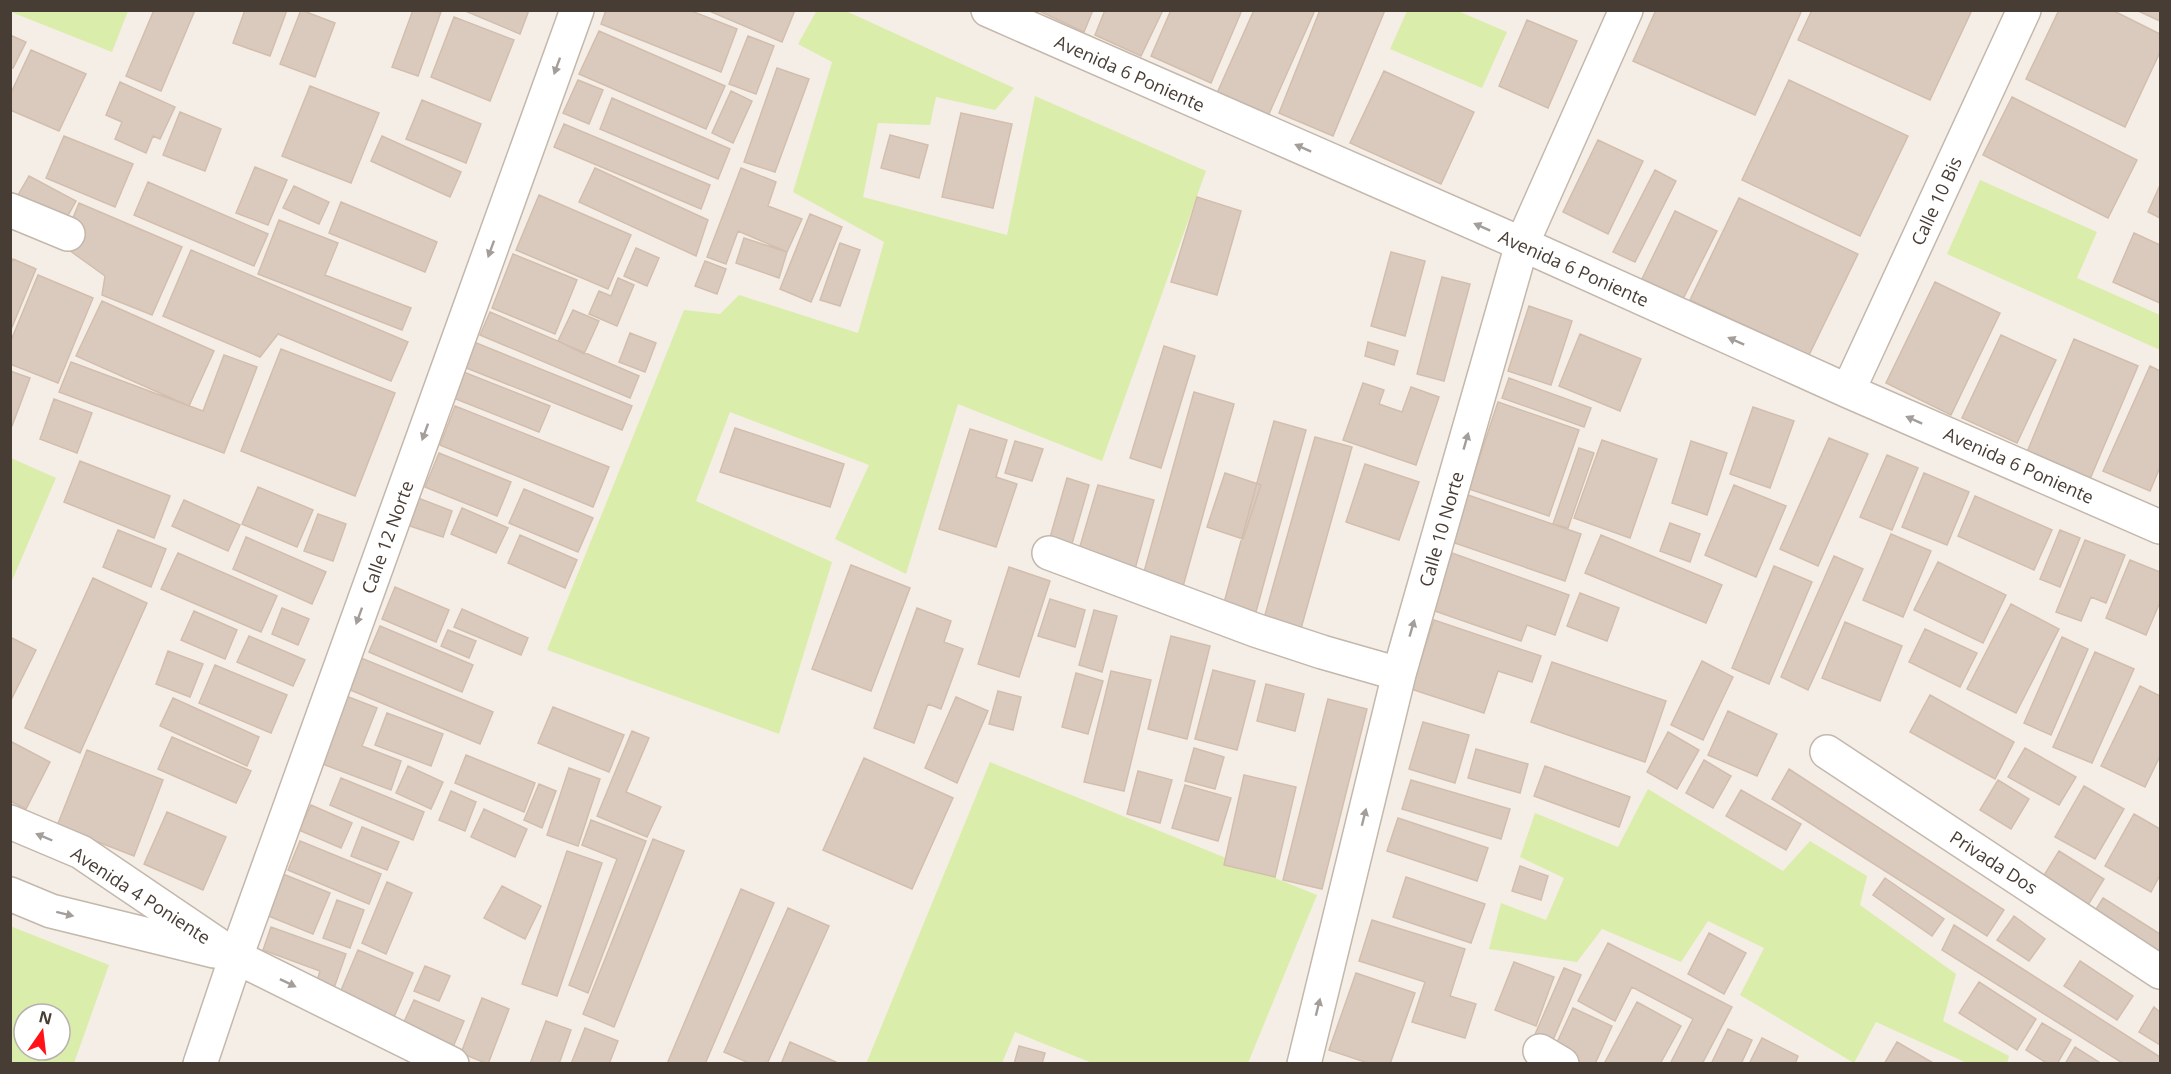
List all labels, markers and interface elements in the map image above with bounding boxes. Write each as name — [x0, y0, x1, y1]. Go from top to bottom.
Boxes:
street label: Avenida 6 Poniente — [1051, 29, 1209, 117]
one-way arrow — [552, 57, 562, 75]
one-way arrow — [1294, 143, 1312, 153]
street label: Calle 10 Bis — [1905, 153, 1967, 249]
one-way arrow — [1473, 222, 1490, 231]
street label: Avenida 6 Poniente — [1495, 224, 1653, 312]
one-way arrow — [486, 240, 496, 258]
one-way arrow — [1728, 336, 1745, 345]
one-way arrow — [1905, 415, 1923, 425]
street label: Avenida 6 Poniente — [1940, 421, 2098, 509]
one-way arrow — [420, 424, 430, 442]
one-way arrow — [1462, 432, 1471, 450]
street label: Calle 10 Norte — [1413, 469, 1469, 589]
street label: Calle 12 Norte — [355, 477, 419, 597]
one-way arrow — [353, 607, 363, 625]
one-way arrow — [1408, 619, 1417, 637]
one-way arrow — [1360, 808, 1370, 826]
street label: Privada Dos — [1946, 825, 2042, 899]
one-way arrow — [35, 832, 53, 842]
street label: Avenida 4 Poniente — [67, 841, 215, 949]
one-way arrow — [56, 910, 74, 920]
one-way arrow — [280, 978, 297, 987]
one-way arrow — [1314, 997, 1324, 1016]
north arrow — [12, 1002, 72, 1062]
text: N — [37, 1005, 55, 1030]

